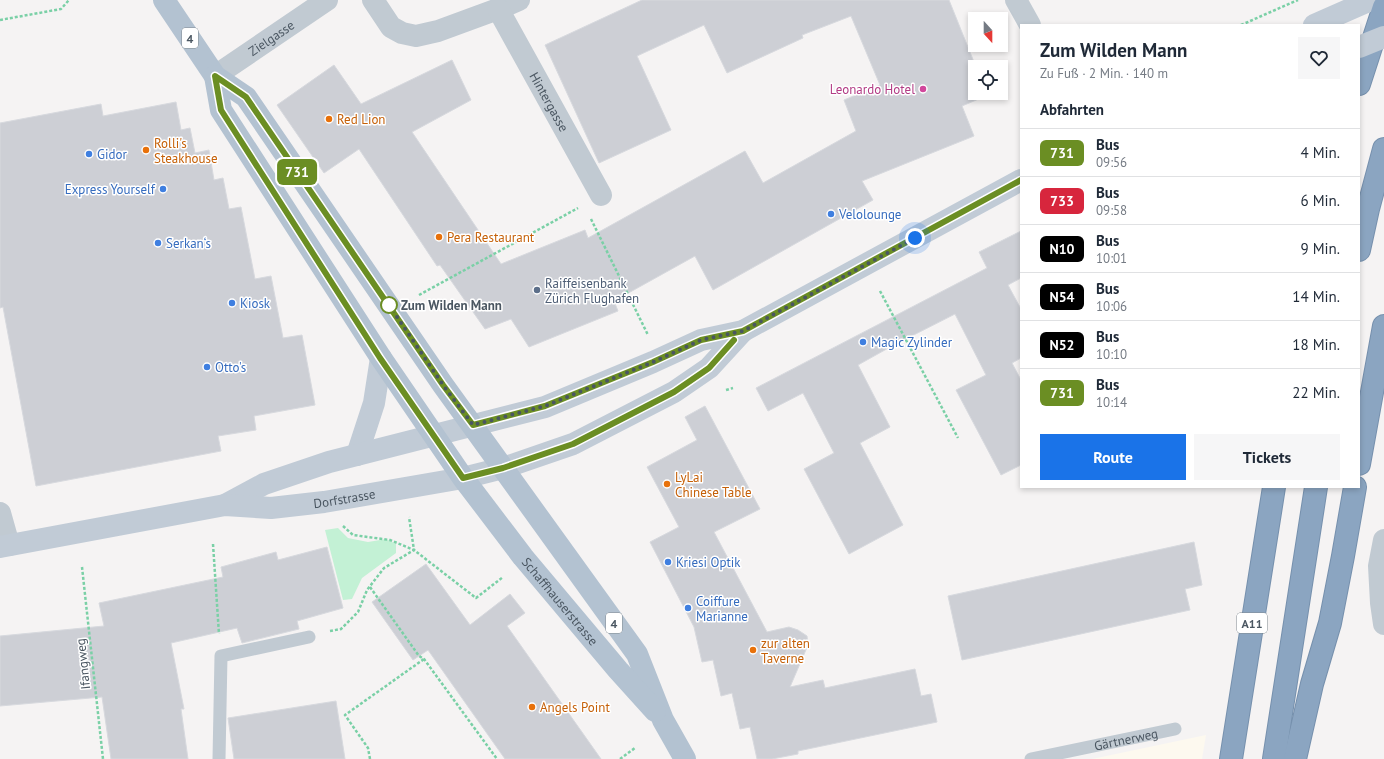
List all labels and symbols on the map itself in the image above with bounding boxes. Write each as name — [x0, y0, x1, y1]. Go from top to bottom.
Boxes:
north arrow — [968, 12, 1008, 52]
street label: Zielgasse — [245, 16, 298, 59]
road number: 4 — [182, 28, 198, 48]
street label: Hintergasse — [526, 69, 573, 135]
place label: Leonardo Hotel — [830, 81, 915, 98]
marker: Leonardo Hotel — [918, 84, 928, 94]
place label: Red Lion — [337, 111, 385, 128]
marker: Red Lion — [324, 114, 334, 124]
place label: Rolli's Steakhouse — [154, 135, 218, 167]
marker: Rolli's Steakhouse — [141, 145, 151, 155]
place label: Gidor — [97, 146, 127, 163]
marker: Gidor — [84, 149, 94, 159]
line badge: 731 — [274, 159, 320, 185]
place label: Express Yourself — [65, 181, 156, 198]
marker: Express Yourself — [158, 184, 168, 194]
place label: Velolounge — [838, 206, 901, 223]
marker: Velolounge — [826, 209, 836, 219]
your location — [905, 228, 925, 248]
place label: Pera Restaurant — [447, 229, 535, 246]
marker: Pera Restaurant — [434, 232, 444, 242]
place label: Serkan‘s — [166, 235, 211, 252]
marker: Serkan‘s — [153, 238, 163, 248]
place label: Raiffeisenbank Zürich Flughafen — [545, 275, 639, 307]
marker: Raiffeisenbank Zürich Flughafen — [532, 285, 542, 295]
place label: Kiosk — [240, 295, 271, 312]
marker: Zum Wilden Mann — [380, 296, 398, 314]
place label: Zum Wilden Mann — [401, 297, 502, 314]
marker: Kiosk — [227, 298, 237, 308]
place label: Magic Zylinder — [871, 334, 953, 351]
marker: Magic Zylinder — [858, 337, 868, 347]
place label: Otto's — [215, 359, 246, 376]
marker: Otto's — [202, 362, 212, 372]
place label: LyLai Chinese Table — [675, 469, 752, 501]
marker: LyLai Chinese Table — [662, 479, 672, 489]
street label: Dorfstrasse — [313, 485, 377, 512]
street label: Schaffhauserstrasse — [518, 554, 602, 649]
place label: Kriesi Optik — [676, 554, 741, 571]
marker: Kriesi Optik — [663, 557, 673, 567]
place label: Coiffure Marianne — [696, 593, 748, 625]
marker: Coiffure Marianne — [683, 603, 693, 613]
road number: 4 — [606, 613, 622, 633]
road number: A11 — [1237, 613, 1267, 633]
place label: zur alten Taverne — [761, 635, 810, 667]
street label: Ifangweg — [72, 638, 94, 690]
marker: zur alten Taverne — [748, 645, 758, 655]
place label: Angels Point — [540, 699, 610, 716]
marker: Angels Point — [527, 702, 537, 712]
street label: Gärtnerweg — [1093, 724, 1159, 754]

